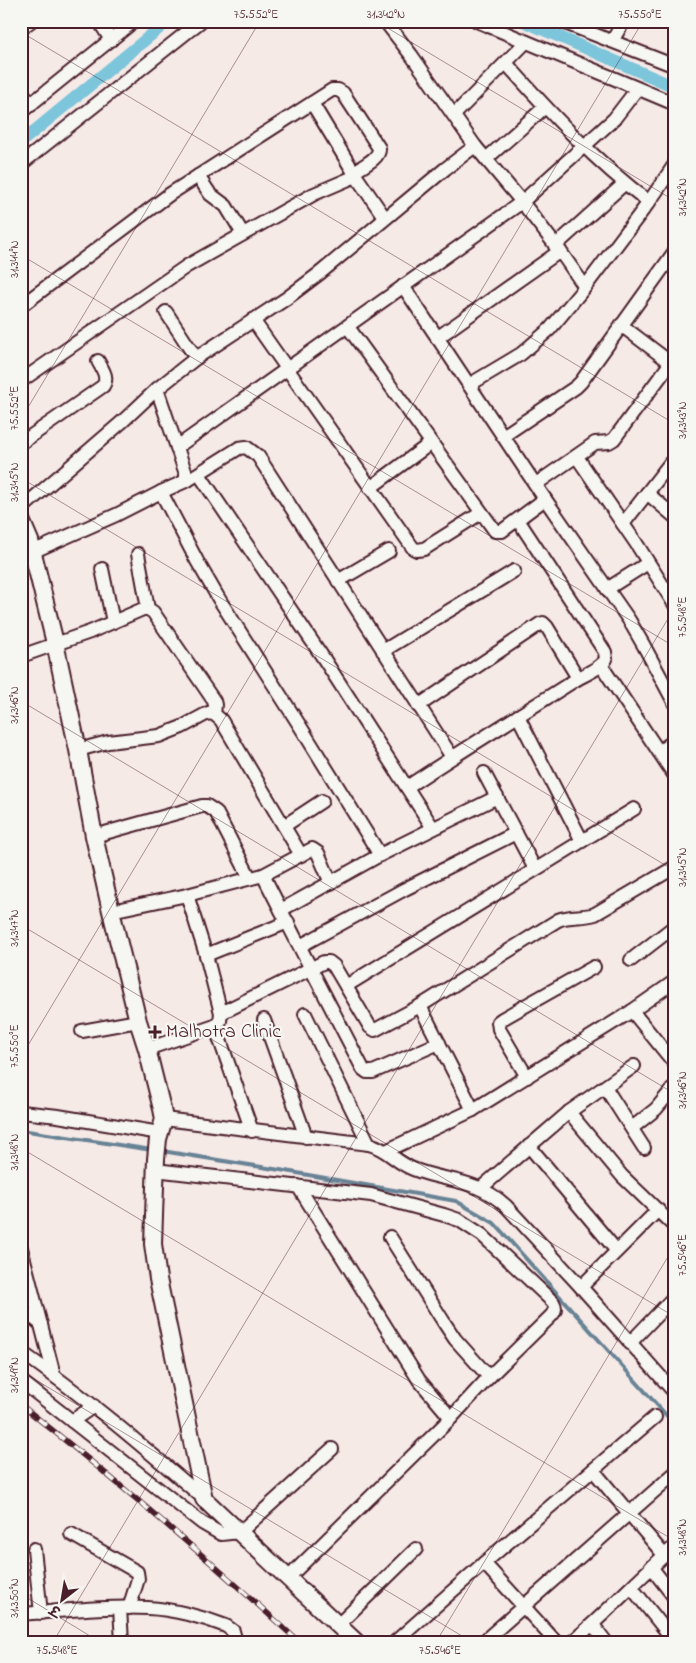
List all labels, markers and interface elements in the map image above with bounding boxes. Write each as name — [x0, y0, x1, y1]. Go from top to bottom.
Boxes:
text: 75.552°E — [234, 6, 278, 24]
text: 31.342°N — [367, 6, 405, 24]
text: 75.550°E — [618, 6, 662, 24]
text: 31.342°N — [674, 178, 692, 216]
text: 31.344°N — [6, 240, 24, 278]
text: 75.552°E — [6, 386, 24, 430]
text: 31.343°N — [674, 401, 692, 439]
text: 31.345°N — [6, 462, 24, 502]
text: 75.548°E — [674, 596, 692, 638]
text: 31.346°N — [6, 686, 24, 724]
text: 31.345°N — [674, 847, 692, 887]
text: 31.347°N — [6, 909, 24, 947]
place label: Malhotra Clinic — [166, 1018, 281, 1047]
text: 75.550°E — [6, 1024, 24, 1068]
marker: Malhotra Clinic — [148, 1025, 162, 1039]
text: 31.346°N — [674, 1071, 692, 1109]
text: 31.348°N — [6, 1134, 24, 1170]
text: 75.546°E — [674, 1234, 692, 1276]
text: 31.349°N — [6, 1357, 24, 1393]
text: 31.348°N — [674, 1519, 692, 1555]
north arrow — [38, 1576, 88, 1626]
text: 31.350°N — [6, 1578, 24, 1618]
text: उ — [45, 1598, 67, 1622]
text: 75.548°E — [36, 1642, 78, 1660]
text: 75.546°E — [419, 1642, 461, 1660]

